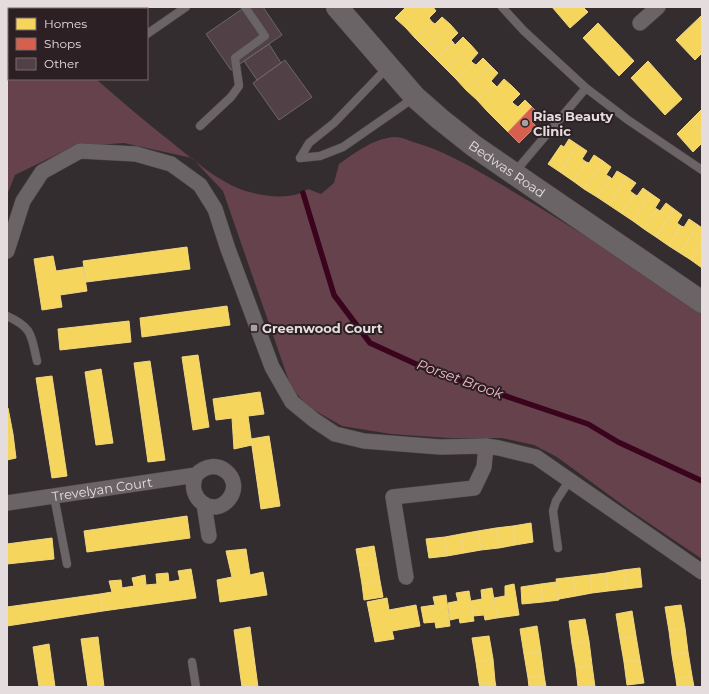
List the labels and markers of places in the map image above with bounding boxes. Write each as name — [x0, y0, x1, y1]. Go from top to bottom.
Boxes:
place label: Rias Beauty Clinic — [533, 108, 613, 139]
marker: Rias Beauty Clinic — [520, 118, 530, 128]
place label: Greenwood Court — [262, 320, 383, 336]
marker: Greenwood Court — [249, 323, 259, 333]

